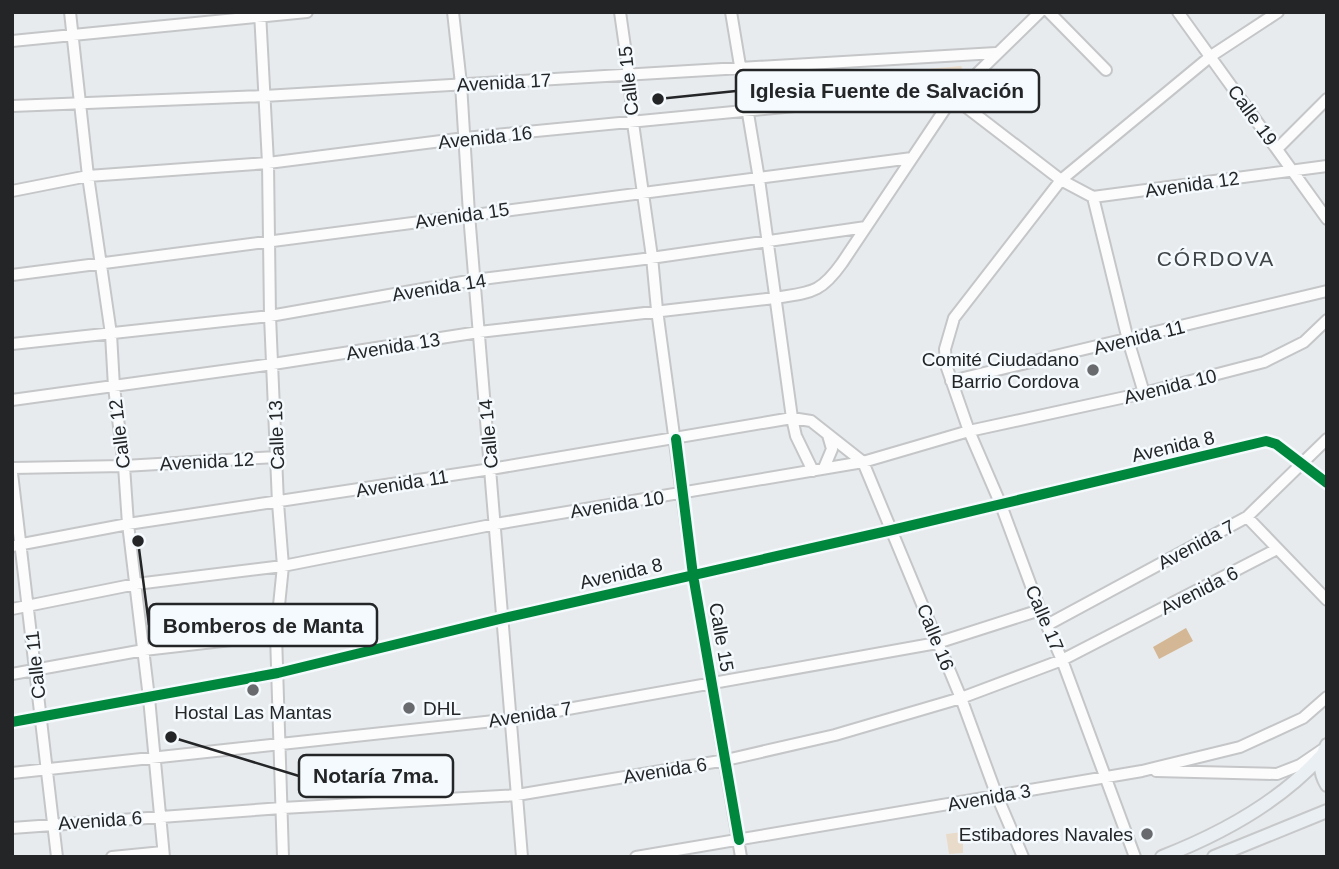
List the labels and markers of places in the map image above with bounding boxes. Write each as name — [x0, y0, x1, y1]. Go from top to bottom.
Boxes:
callout: Iglesia Fuente de Salvación — [736, 70, 1039, 112]
place label: Comité Ciudadano Barrio Cordova — [922, 349, 1079, 392]
marker: Comité Ciudadano Barrio Cordova — [1085, 362, 1101, 378]
callout: Bomberos de Manta — [149, 604, 377, 646]
marker: Hostal Las Mantas — [245, 682, 261, 698]
place label: DHL — [423, 698, 461, 719]
marker: DHL — [401, 700, 417, 716]
place label: Hostal Las Mantas — [174, 702, 332, 723]
callout: Notaría 7ma. — [299, 755, 453, 797]
place label: Estibadores Navales — [959, 824, 1133, 845]
marker: Estibadores Navales — [1139, 826, 1155, 842]

